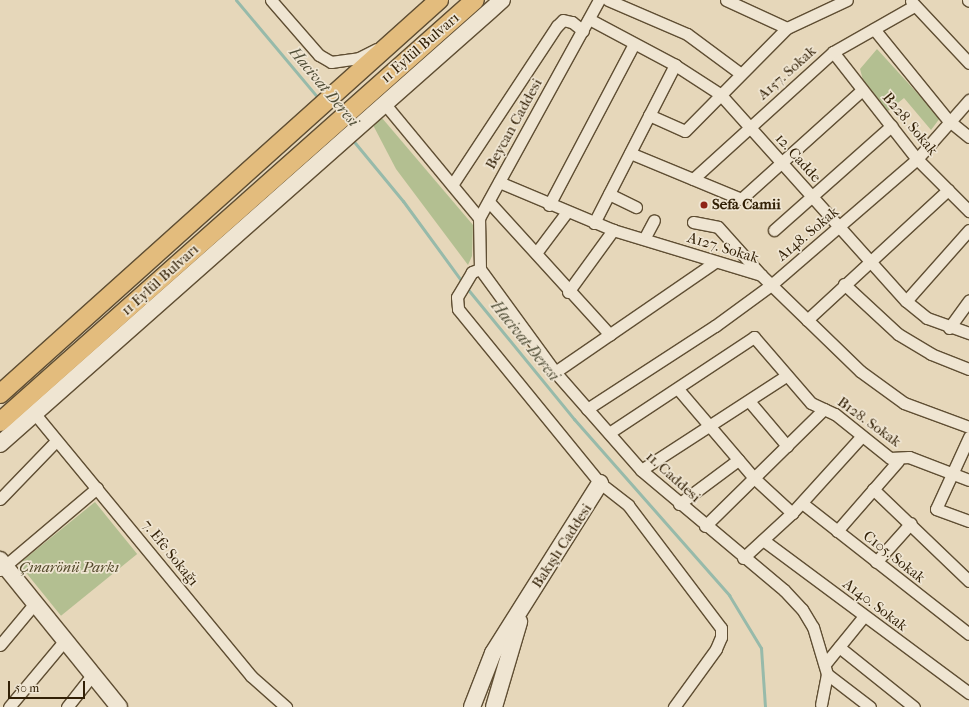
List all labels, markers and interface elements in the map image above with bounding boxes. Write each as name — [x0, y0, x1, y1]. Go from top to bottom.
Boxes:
street label: 11 Eylül Bulvarı — [377, 9, 463, 87]
street label: A157. Sokak — [754, 42, 820, 104]
water label: Hacivat Deresi — [285, 43, 363, 131]
street label: Beycan Caddesi — [482, 76, 546, 172]
street label: B228. Sokak — [879, 89, 941, 159]
street label: 12. Cadde — [771, 130, 825, 186]
place label: Sefa Camii — [712, 196, 781, 214]
marker: Sefa Camii — [699, 200, 709, 210]
street label: A148. Sokak — [773, 203, 843, 265]
street label: A127. Sokak — [685, 229, 761, 267]
street label: 11 Eylül Bulvarı — [118, 241, 202, 319]
water label: Hacivat Deresi — [487, 297, 563, 385]
street label: B128. Sokak — [834, 393, 904, 451]
street label: 11. Caddesi — [642, 448, 704, 506]
street label: Bakışlı Caddesi — [528, 500, 596, 592]
street label: 7. Efe Sokağı — [138, 516, 202, 590]
street label: C105. Sokak — [859, 527, 929, 587]
park label: Çınarönü Parkı — [19, 559, 119, 577]
street label: A140. Sokak — [839, 575, 911, 635]
scale bar — [10, 673, 87, 699]
text: 50 m — [15, 681, 39, 695]

